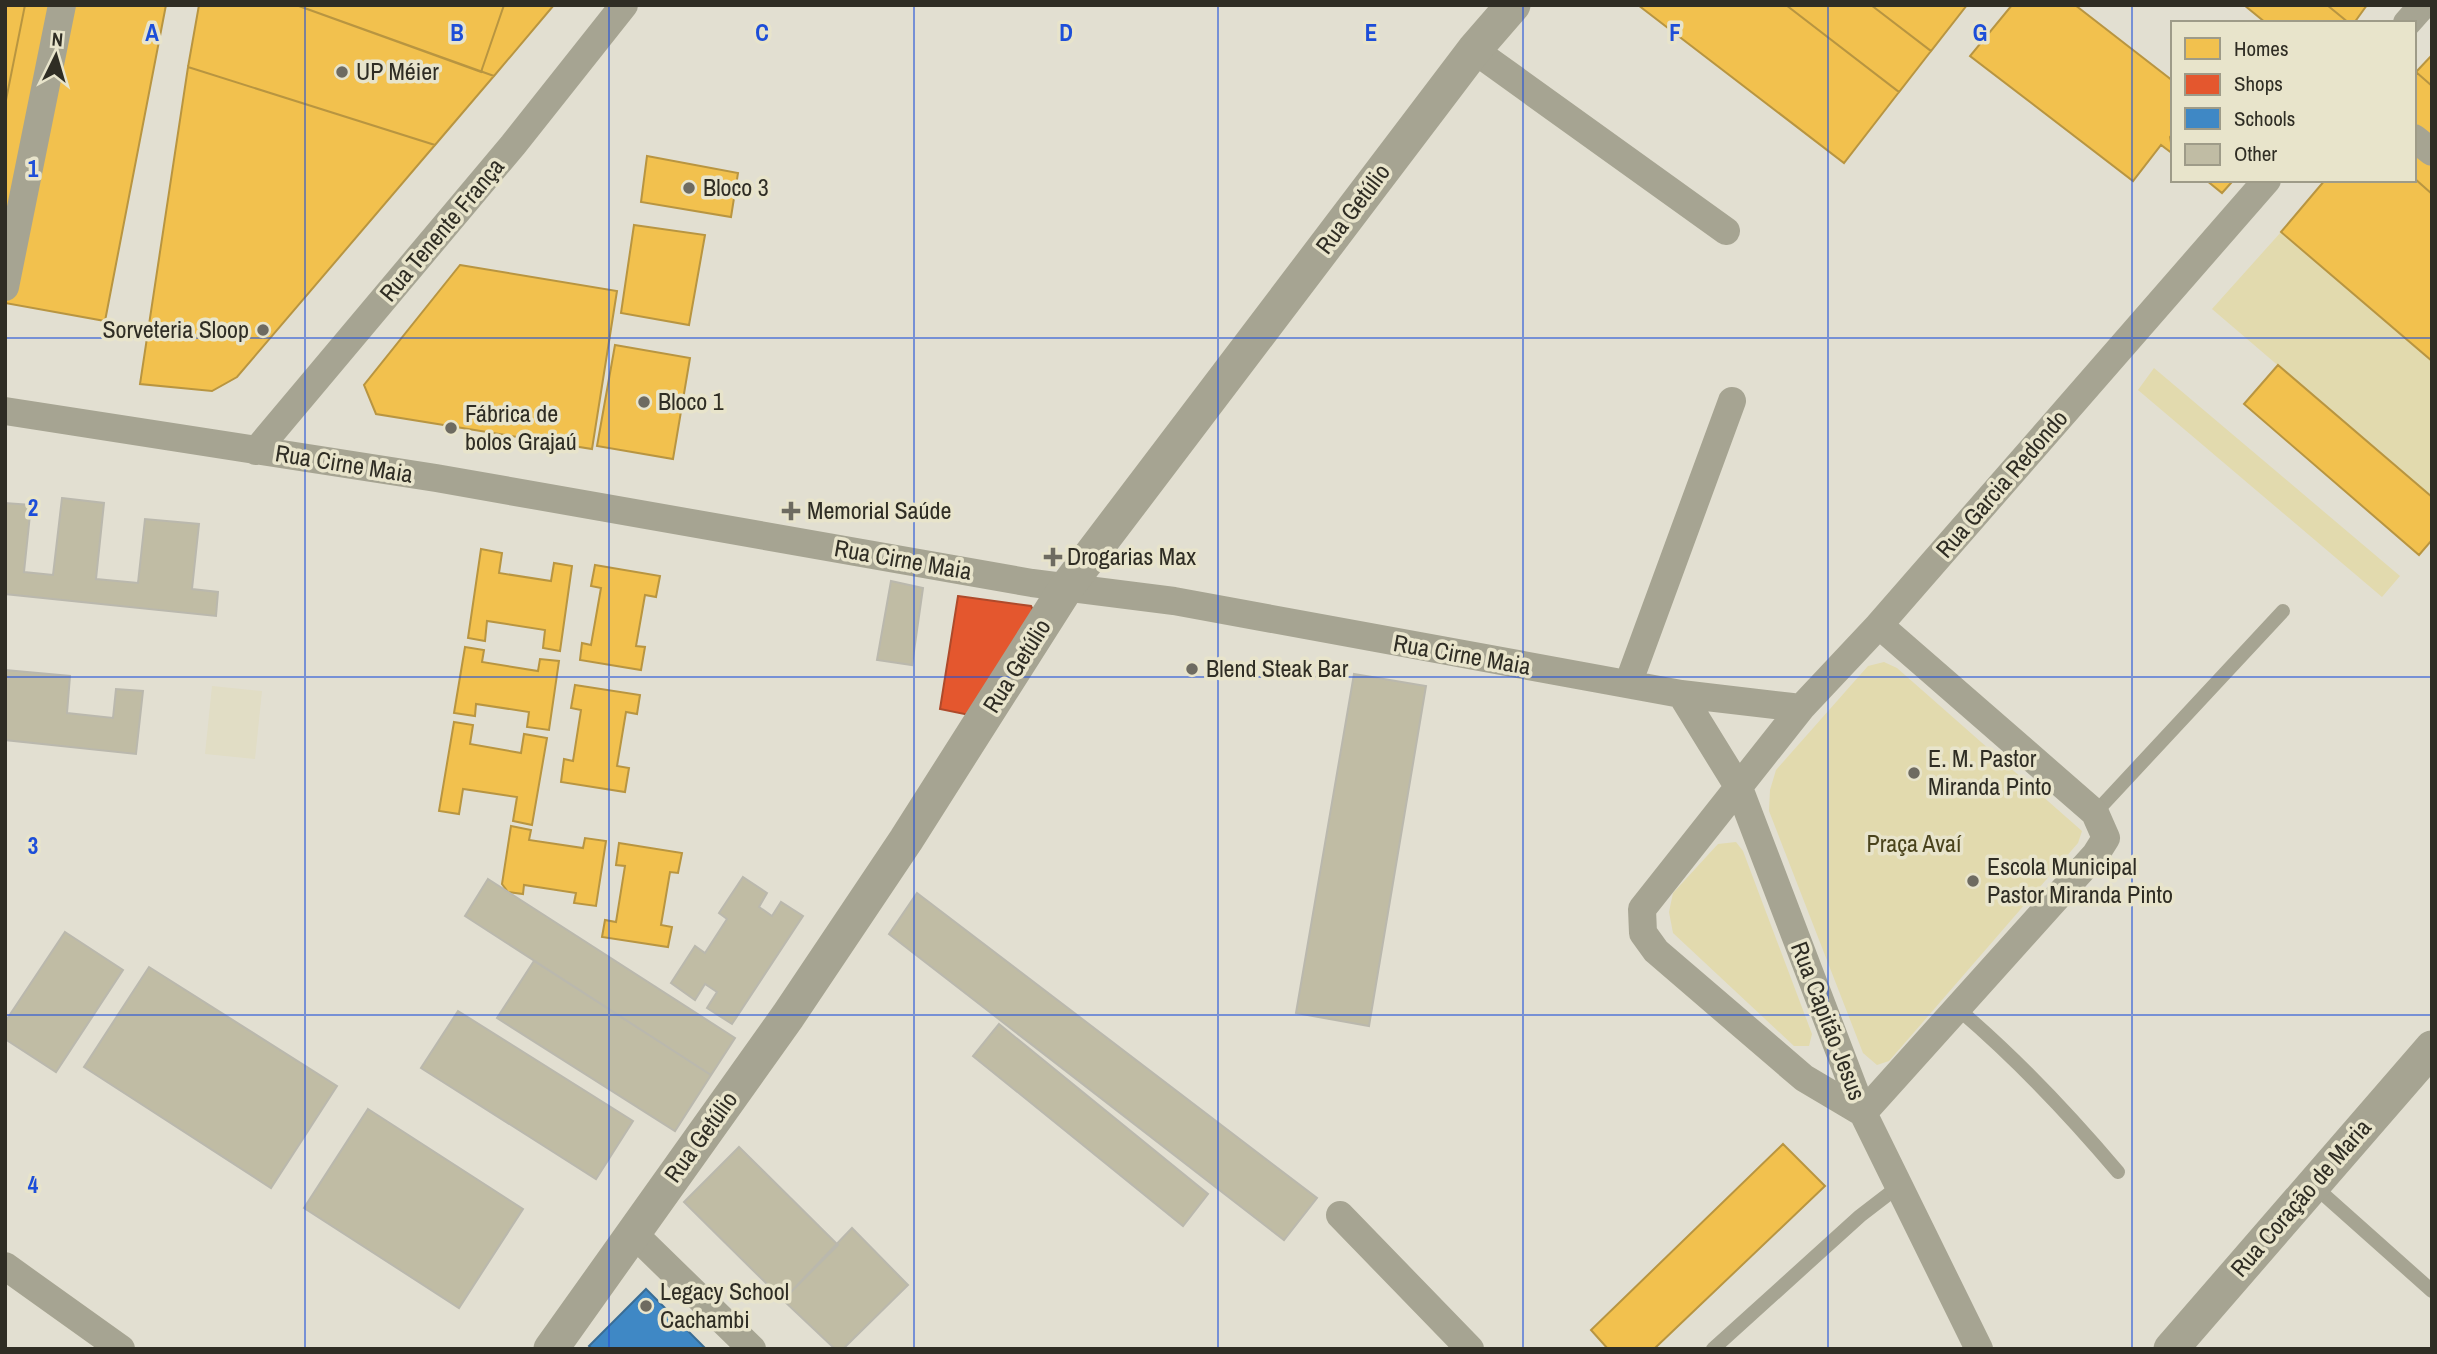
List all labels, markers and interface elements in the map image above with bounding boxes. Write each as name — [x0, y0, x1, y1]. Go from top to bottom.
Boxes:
text: A — [145, 17, 159, 48]
text: B — [450, 17, 464, 48]
text: C — [755, 17, 769, 48]
text: D — [1059, 17, 1073, 48]
text: E — [1365, 17, 1377, 48]
text: F — [1669, 17, 1681, 48]
text: G — [1973, 17, 1987, 48]
north arrow — [21, 21, 91, 91]
legend — [2171, 21, 2416, 182]
text: N — [51, 26, 64, 53]
text: Homes — [2234, 34, 2289, 63]
place label: UP Méier — [356, 55, 439, 87]
marker: UP Méier — [334, 64, 350, 80]
text: Shops — [2234, 69, 2283, 98]
text: Schools — [2234, 104, 2295, 133]
text: Other — [2234, 139, 2277, 168]
street label: Rua Tenente França — [372, 151, 511, 308]
text: 1 — [28, 153, 39, 184]
street label: Rua Getúlio — [1308, 157, 1397, 260]
place label: Bloco 3 — [703, 171, 769, 203]
marker: Bloco 3 — [681, 180, 697, 196]
place label: Sorveteria Sloop — [102, 313, 249, 345]
marker: Sorveteria Sloop — [255, 322, 271, 338]
place label: Bloco 1 — [658, 385, 724, 417]
marker: Bloco 1 — [636, 394, 652, 410]
place label: Fábrica de bolos Grajaú — [465, 397, 577, 457]
street label: Rua Garcia Redondo — [1928, 403, 2074, 564]
marker: Fábrica de bolos Grajaú — [443, 420, 459, 436]
street label: Rua Cirne Maia — [273, 436, 415, 490]
text: 2 — [28, 492, 38, 523]
place label: Memorial Saúde — [807, 494, 951, 526]
marker: Memorial Saúde — [781, 501, 801, 521]
street label: Rua Cirne Maia — [832, 531, 974, 587]
place label: Drogarias Max — [1067, 540, 1196, 572]
marker: Drogarias Max — [1045, 549, 1061, 565]
street label: Rua Getúlio — [975, 612, 1058, 718]
street label: Rua Cirne Maia — [1391, 626, 1533, 682]
place label: Blend Steak Bar — [1206, 652, 1349, 684]
marker: Blend Steak Bar — [1184, 661, 1200, 677]
place label: E. M. Pastor Miranda Pinto — [1928, 742, 2052, 802]
marker: E. M. Pastor Miranda Pinto — [1906, 765, 1922, 781]
park label: Praça Avaí — [1867, 827, 1962, 859]
text: 3 — [28, 830, 38, 861]
place label: Escola Municipal Pastor Miranda Pinto — [1987, 850, 2173, 910]
marker: Escola Municipal Pastor Miranda Pinto — [1965, 873, 1981, 889]
street label: Rua Capitão Jesus — [1784, 937, 1874, 1105]
street label: Rua Getúlio — [656, 1085, 744, 1188]
street label: Rua Coração de Maria — [2223, 1112, 2378, 1283]
text: 4 — [28, 1169, 39, 1200]
place label: Legacy School Cachambi — [660, 1275, 789, 1335]
marker: Legacy School Cachambi — [638, 1298, 654, 1314]

